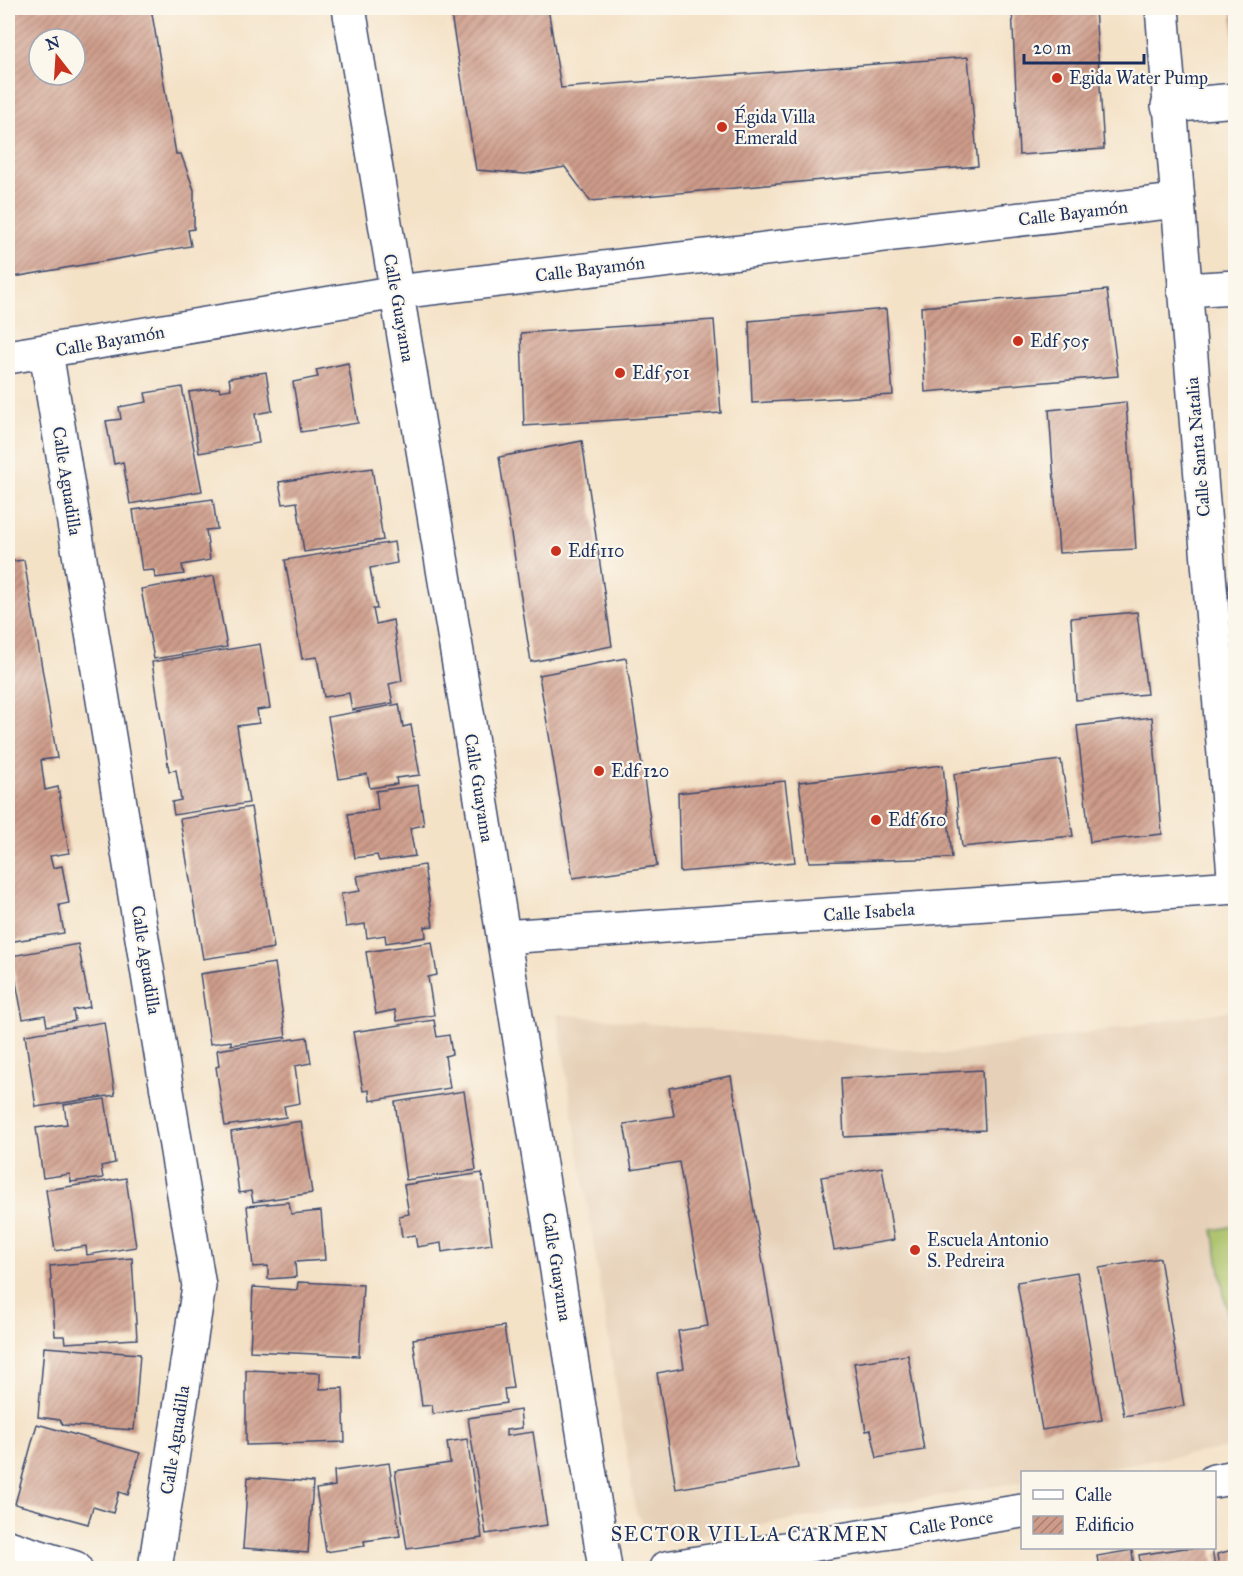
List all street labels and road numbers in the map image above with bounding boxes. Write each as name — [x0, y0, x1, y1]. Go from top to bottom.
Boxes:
street label: Calle Bayamón — [1017, 195, 1129, 231]
street label: Calle Bayamón — [534, 251, 646, 287]
street label: Calle Guayama — [379, 252, 419, 364]
street label: Calle Bayamón — [54, 321, 166, 361]
street label: Calle Santa Natalia — [1181, 376, 1215, 518]
street label: Calle Aguadilla — [47, 425, 87, 538]
street label: Calle Guayama — [460, 732, 499, 844]
street label: Calle Isabela — [823, 898, 916, 926]
street label: Calle Aguadilla — [126, 904, 166, 1017]
street label: Calle Guayama — [538, 1211, 577, 1323]
street label: Calle Aguadilla — [156, 1383, 196, 1496]
street label: Calle Ponce — [907, 1505, 995, 1541]

